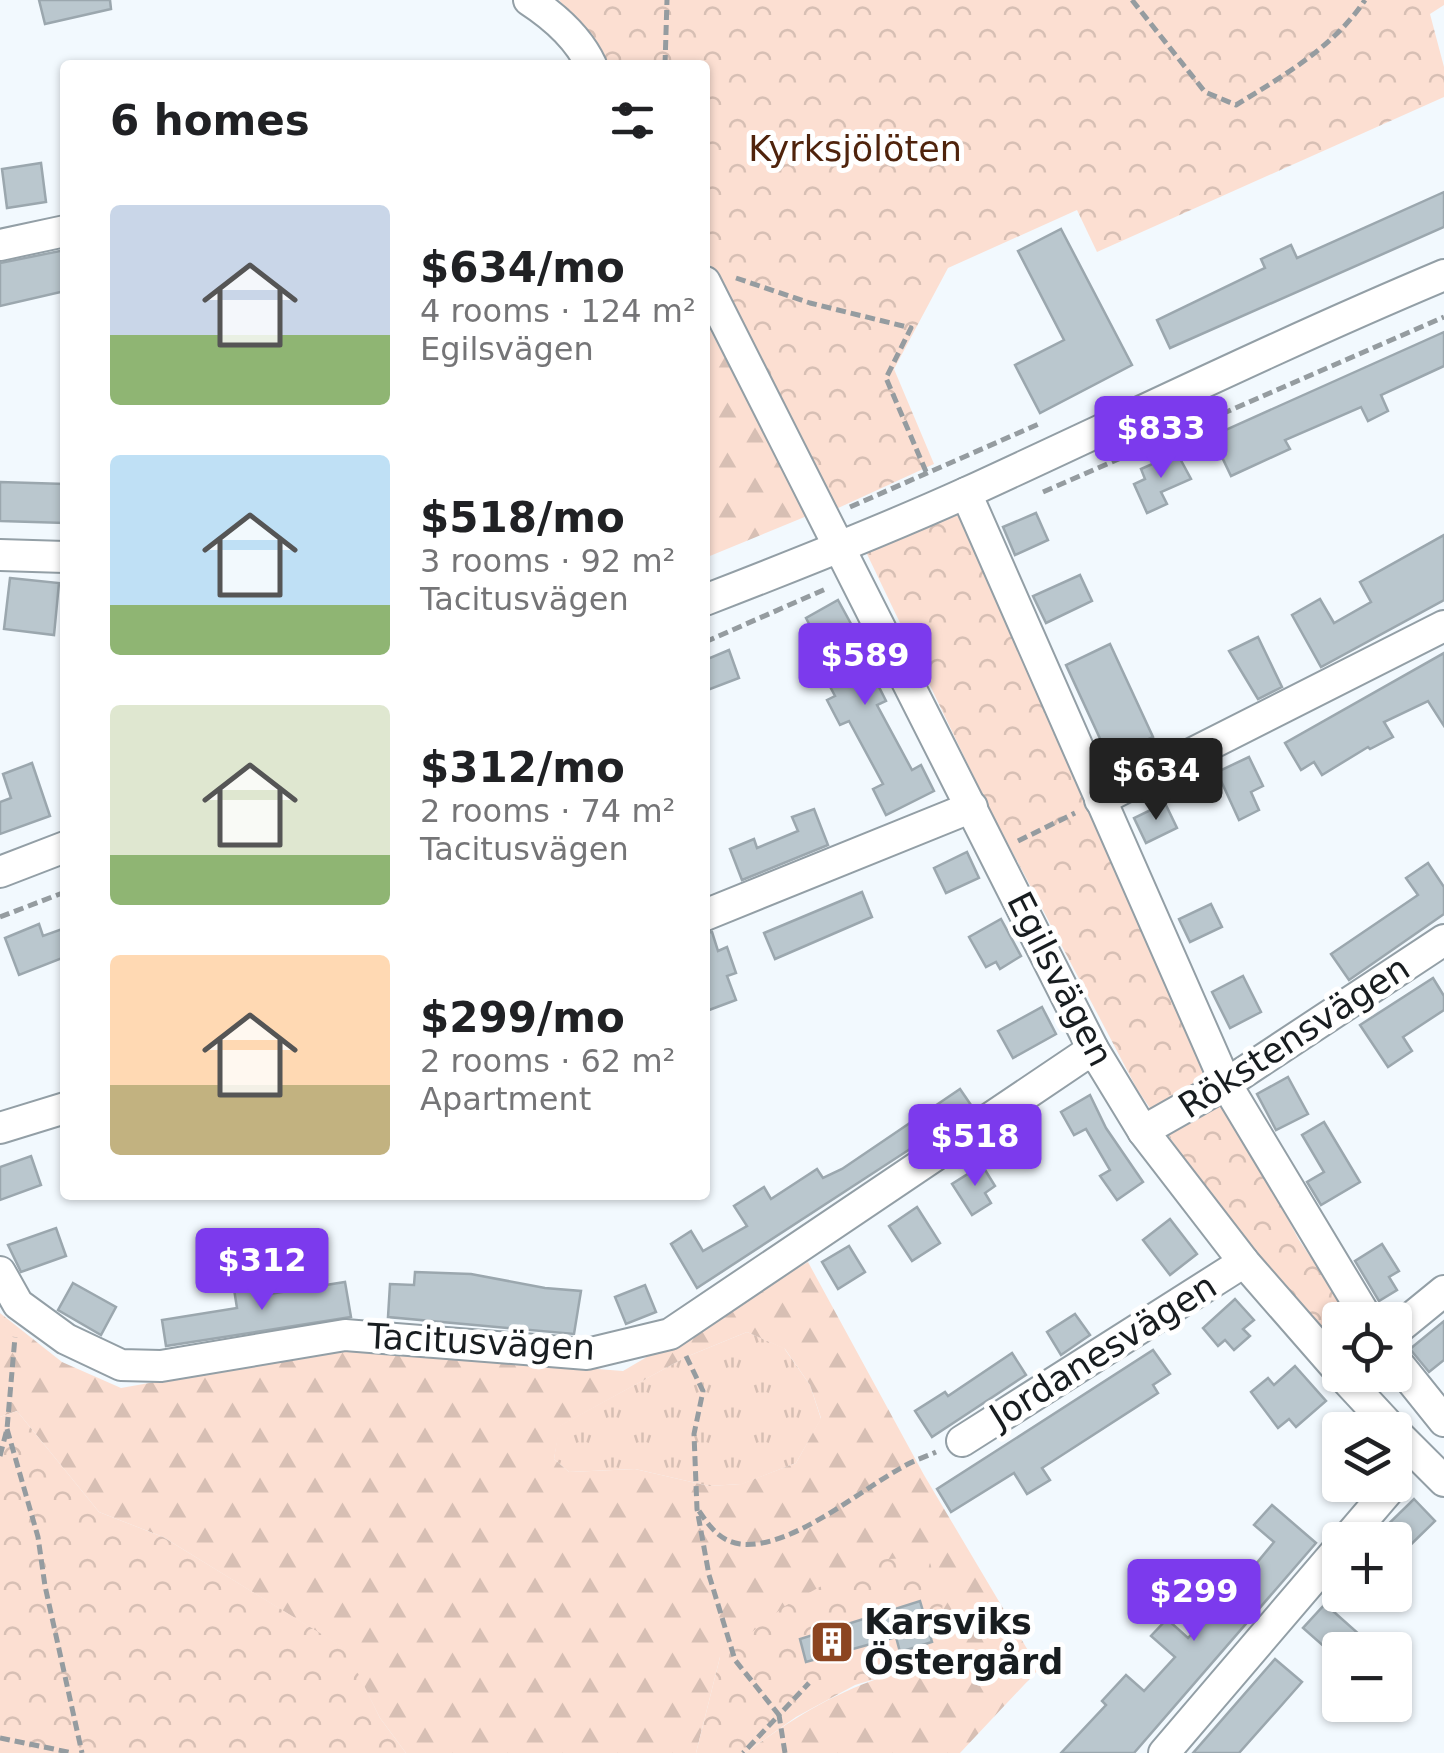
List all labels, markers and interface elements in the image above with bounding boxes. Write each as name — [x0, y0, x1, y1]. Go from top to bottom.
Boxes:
icon: filters — [605, 93, 660, 148]
text: 6 homes — [110, 96, 310, 145]
park label: Kyrksjölöten — [748, 129, 962, 169]
text: $634/mo — [420, 243, 625, 292]
icon: home — [190, 245, 310, 365]
text: 4 rooms · 124 m² — [420, 292, 696, 330]
text: Egilsvägen — [420, 330, 594, 368]
pin: $833 — [1102, 396, 1220, 481]
text: $833 — [1116, 409, 1206, 447]
text: $518/mo — [420, 493, 625, 542]
icon: home — [190, 495, 310, 615]
text: 3 rooms · 92 m² — [420, 542, 675, 580]
text: Tacitusvägen — [420, 580, 629, 618]
pin: $589 — [806, 623, 924, 708]
text: $589 — [820, 636, 910, 674]
pin: $634 — [1097, 738, 1215, 823]
text: $312/mo — [420, 743, 625, 792]
icon: home — [190, 745, 310, 865]
text: $634 — [1111, 751, 1201, 789]
text: 2 rooms · 74 m² — [420, 792, 675, 830]
text: Tacitusvägen — [420, 830, 629, 868]
street label: Egilsvägen — [999, 885, 1121, 1073]
street label: Rökstensvägen — [1171, 948, 1417, 1126]
text: $299/mo — [420, 993, 625, 1042]
icon: home — [190, 995, 310, 1115]
text: 2 rooms · 62 m² — [420, 1042, 675, 1080]
text: Apartment — [420, 1080, 591, 1118]
pin: $518 — [916, 1104, 1034, 1189]
text: $518 — [930, 1117, 1020, 1155]
pin: $312 — [203, 1228, 321, 1313]
text: $312 — [217, 1241, 307, 1279]
street label: Jordanesvägen — [981, 1265, 1224, 1438]
map controls — [1322, 1302, 1412, 1722]
button: locate — [1322, 1302, 1412, 1392]
street label: Tacitusvägen — [365, 1316, 596, 1368]
button: layers — [1322, 1412, 1412, 1502]
button: + — [1322, 1522, 1412, 1612]
pin: $299 — [1135, 1559, 1253, 1644]
text: $299 — [1149, 1572, 1239, 1610]
place label: Karsviks Östergård — [864, 1602, 1063, 1682]
building icon: Karsviks Östergård — [809, 1619, 855, 1665]
button: − — [1322, 1632, 1412, 1722]

